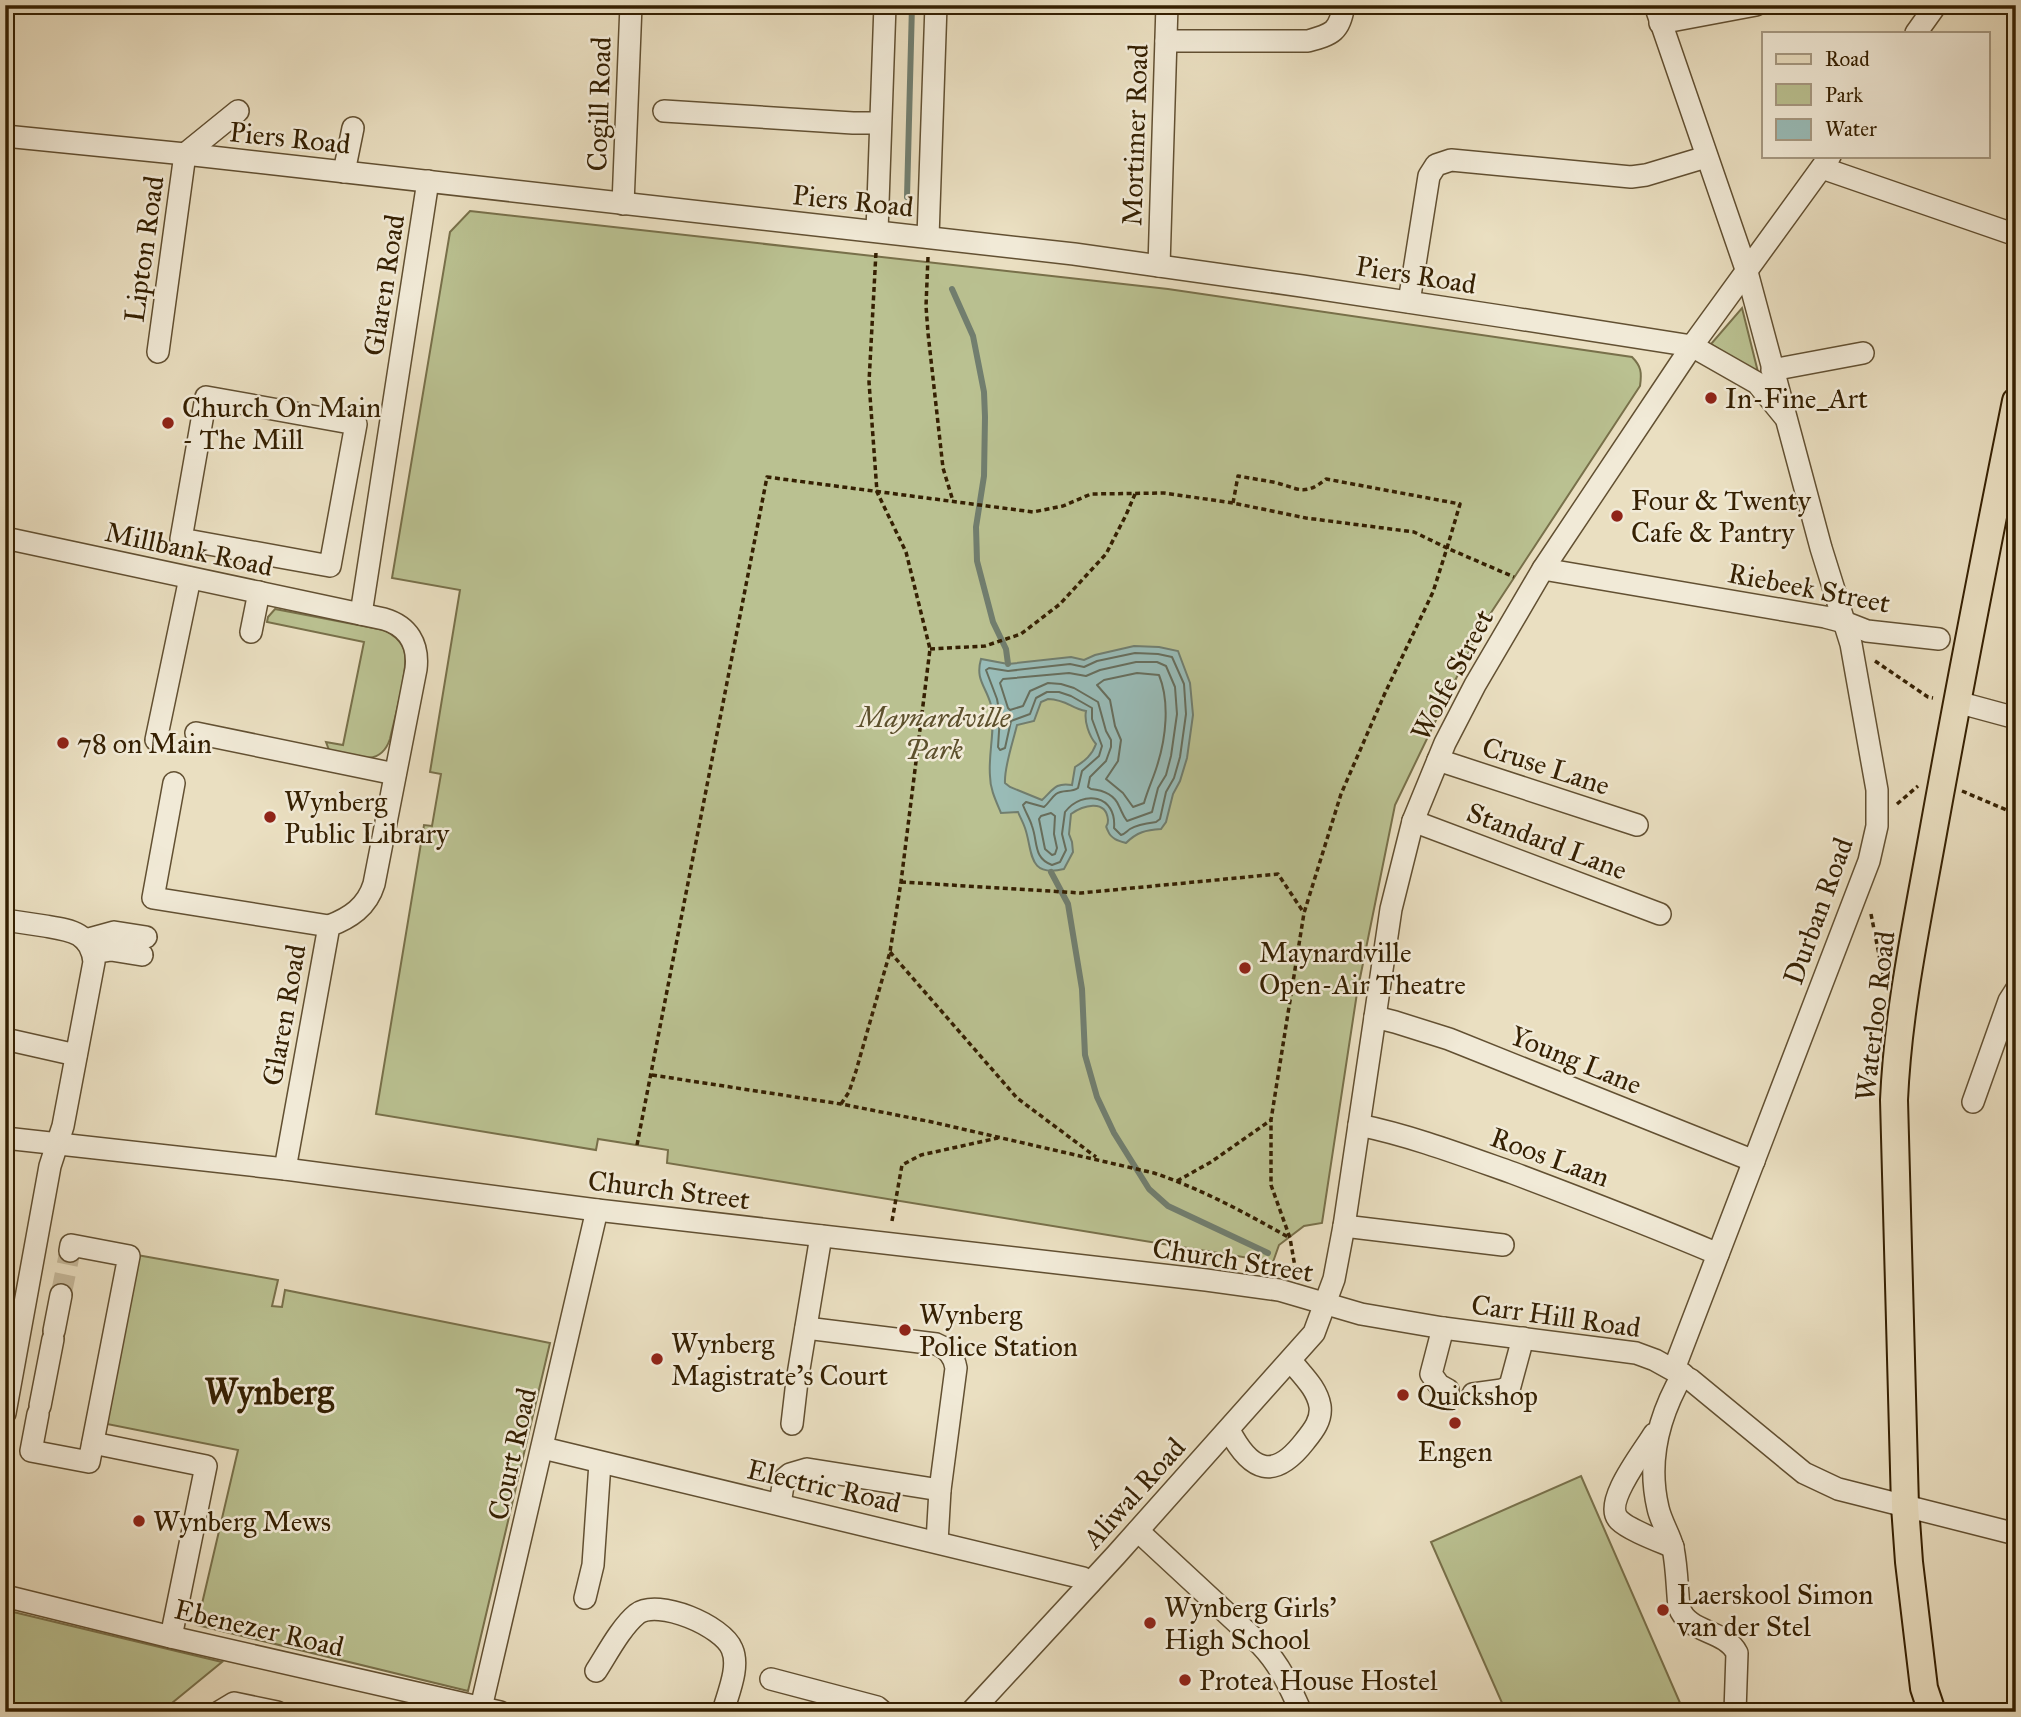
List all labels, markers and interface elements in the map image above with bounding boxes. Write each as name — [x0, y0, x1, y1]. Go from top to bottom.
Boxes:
legend — [1762, 32, 1990, 158]
street label: Cogill Road — [579, 36, 619, 172]
street label: Mortimer Road — [1114, 43, 1156, 227]
text: Road — [1825, 46, 1870, 72]
text: Park — [1825, 82, 1863, 108]
street label: Piers Road — [228, 114, 352, 162]
text: Water — [1825, 116, 1877, 142]
street label: Lipton Road — [116, 174, 172, 324]
street label: Piers Road — [791, 177, 915, 225]
street label: Glaren Road — [356, 212, 412, 358]
street label: Piers Road — [1353, 248, 1479, 302]
place label: In-Fine_Art — [1725, 381, 1868, 416]
place label: Church On Main - The Mill — [182, 390, 381, 457]
marker: In-Fine_Art — [1703, 390, 1719, 406]
marker: Church On Main - The Mill — [160, 415, 176, 431]
place label: Four & Twenty Cafe & Pantry — [1631, 483, 1812, 550]
marker: Four & Twenty Cafe & Pantry — [1609, 508, 1625, 524]
street label: Millbank Road — [102, 514, 276, 584]
street label: Riebeek Street — [1725, 555, 1893, 621]
street label: Wolfe Street — [1403, 603, 1501, 747]
park label: Maynardville Park — [855, 700, 1011, 767]
place label: 78 on Main — [77, 726, 212, 761]
street label: Cruse Lane — [1478, 729, 1614, 803]
marker: 78 on Main — [55, 735, 71, 751]
place label: Wynberg Public Library — [284, 784, 450, 851]
street label: Standard Lane — [1462, 794, 1632, 888]
marker: Wynberg Public Library — [262, 809, 278, 825]
street label: Durban Road — [1775, 833, 1861, 989]
street label: Waterloo Road — [1847, 929, 1903, 1103]
place label: Maynardville Open-Air Theatre — [1259, 935, 1466, 1002]
street label: Glaren Road — [254, 942, 314, 1088]
marker: Maynardville Open-Air Theatre — [1237, 960, 1253, 976]
street label: Young Lane — [1505, 1018, 1647, 1102]
street label: Roos Laan — [1486, 1119, 1614, 1195]
street label: Church Street — [586, 1163, 752, 1217]
street label: Church Street — [1150, 1230, 1316, 1290]
street label: Carr Hill Road — [1469, 1287, 1643, 1345]
place label: Wynberg Police Station — [919, 1297, 1078, 1364]
marker: Wynberg Police Station — [897, 1322, 913, 1338]
place label: Wynberg Magistrate's Court — [671, 1326, 888, 1393]
marker: Wynberg Magistrate's Court — [649, 1351, 665, 1367]
district label: Wynberg — [204, 1371, 335, 1414]
place label: Quickshop — [1417, 1378, 1538, 1413]
street label: Court Road — [480, 1385, 544, 1523]
marker: Quickshop — [1395, 1387, 1411, 1403]
marker: Engen — [1447, 1415, 1463, 1431]
street label: Aliwal Road — [1074, 1430, 1193, 1556]
place label: Engen — [1417, 1434, 1493, 1469]
street label: Electric Road — [744, 1451, 904, 1521]
place label: Wynberg Mews — [153, 1504, 331, 1539]
marker: Wynberg Mews — [131, 1513, 147, 1529]
place label: Laerskool Simon van der Stel — [1676, 1577, 1873, 1644]
place label: Wynberg Girls' High School — [1164, 1590, 1337, 1657]
street label: Ebenezer Road — [171, 1591, 347, 1665]
marker: Laerskool Simon van der Stel — [1655, 1602, 1671, 1618]
marker: Wynberg Girls' High School — [1142, 1615, 1158, 1631]
place label: Protea House Hostel — [1199, 1663, 1438, 1698]
marker: Protea House Hostel — [1177, 1672, 1193, 1688]

